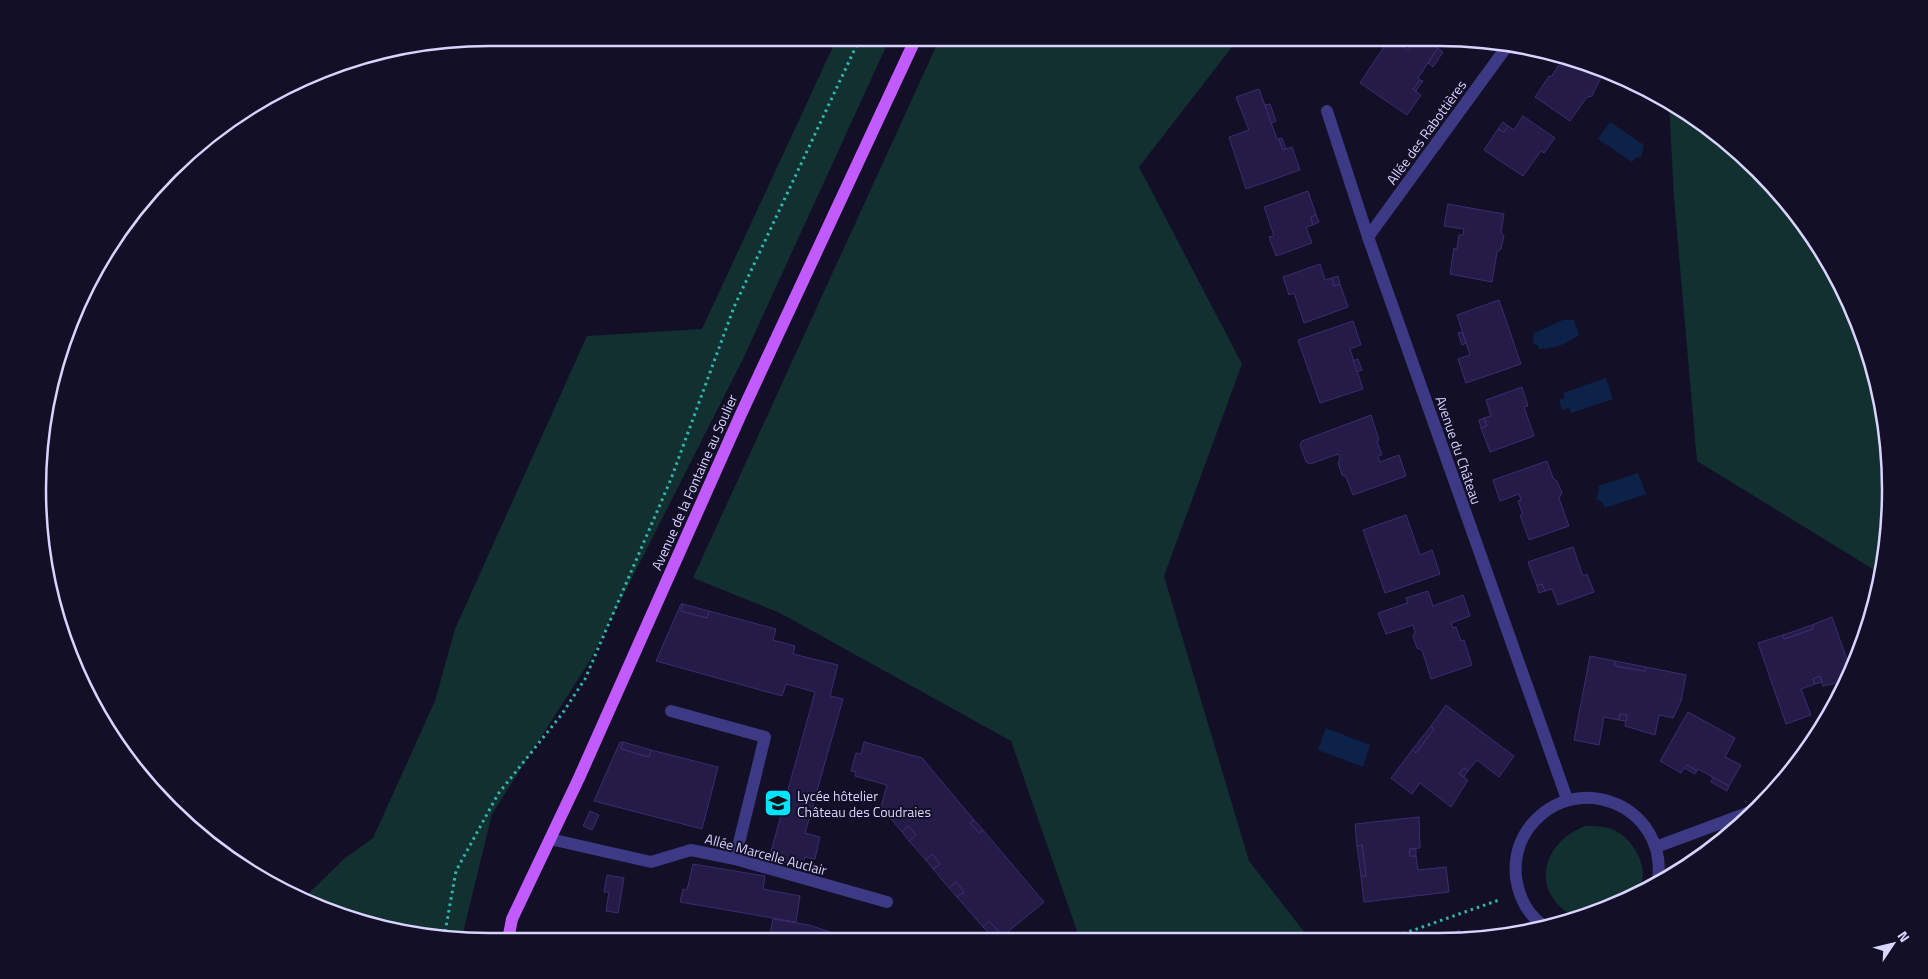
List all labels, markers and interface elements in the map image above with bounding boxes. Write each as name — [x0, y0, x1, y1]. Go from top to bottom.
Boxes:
street label: Allée des Rabottières — [1381, 75, 1471, 189]
street label: Avenue de la Fontaine au Soulier — [646, 391, 742, 573]
street label: Avenue du Château — [1431, 393, 1487, 507]
place label: Lycée hôtelier Château des Coudraies — [797, 785, 931, 822]
school or university icon: Lycée hôtelier Château des Coudraies — [763, 788, 793, 818]
street label: Allée Marcelle Auclair — [703, 828, 829, 880]
north arrow — [1868, 919, 1918, 969]
text: N — [1893, 926, 1915, 946]

